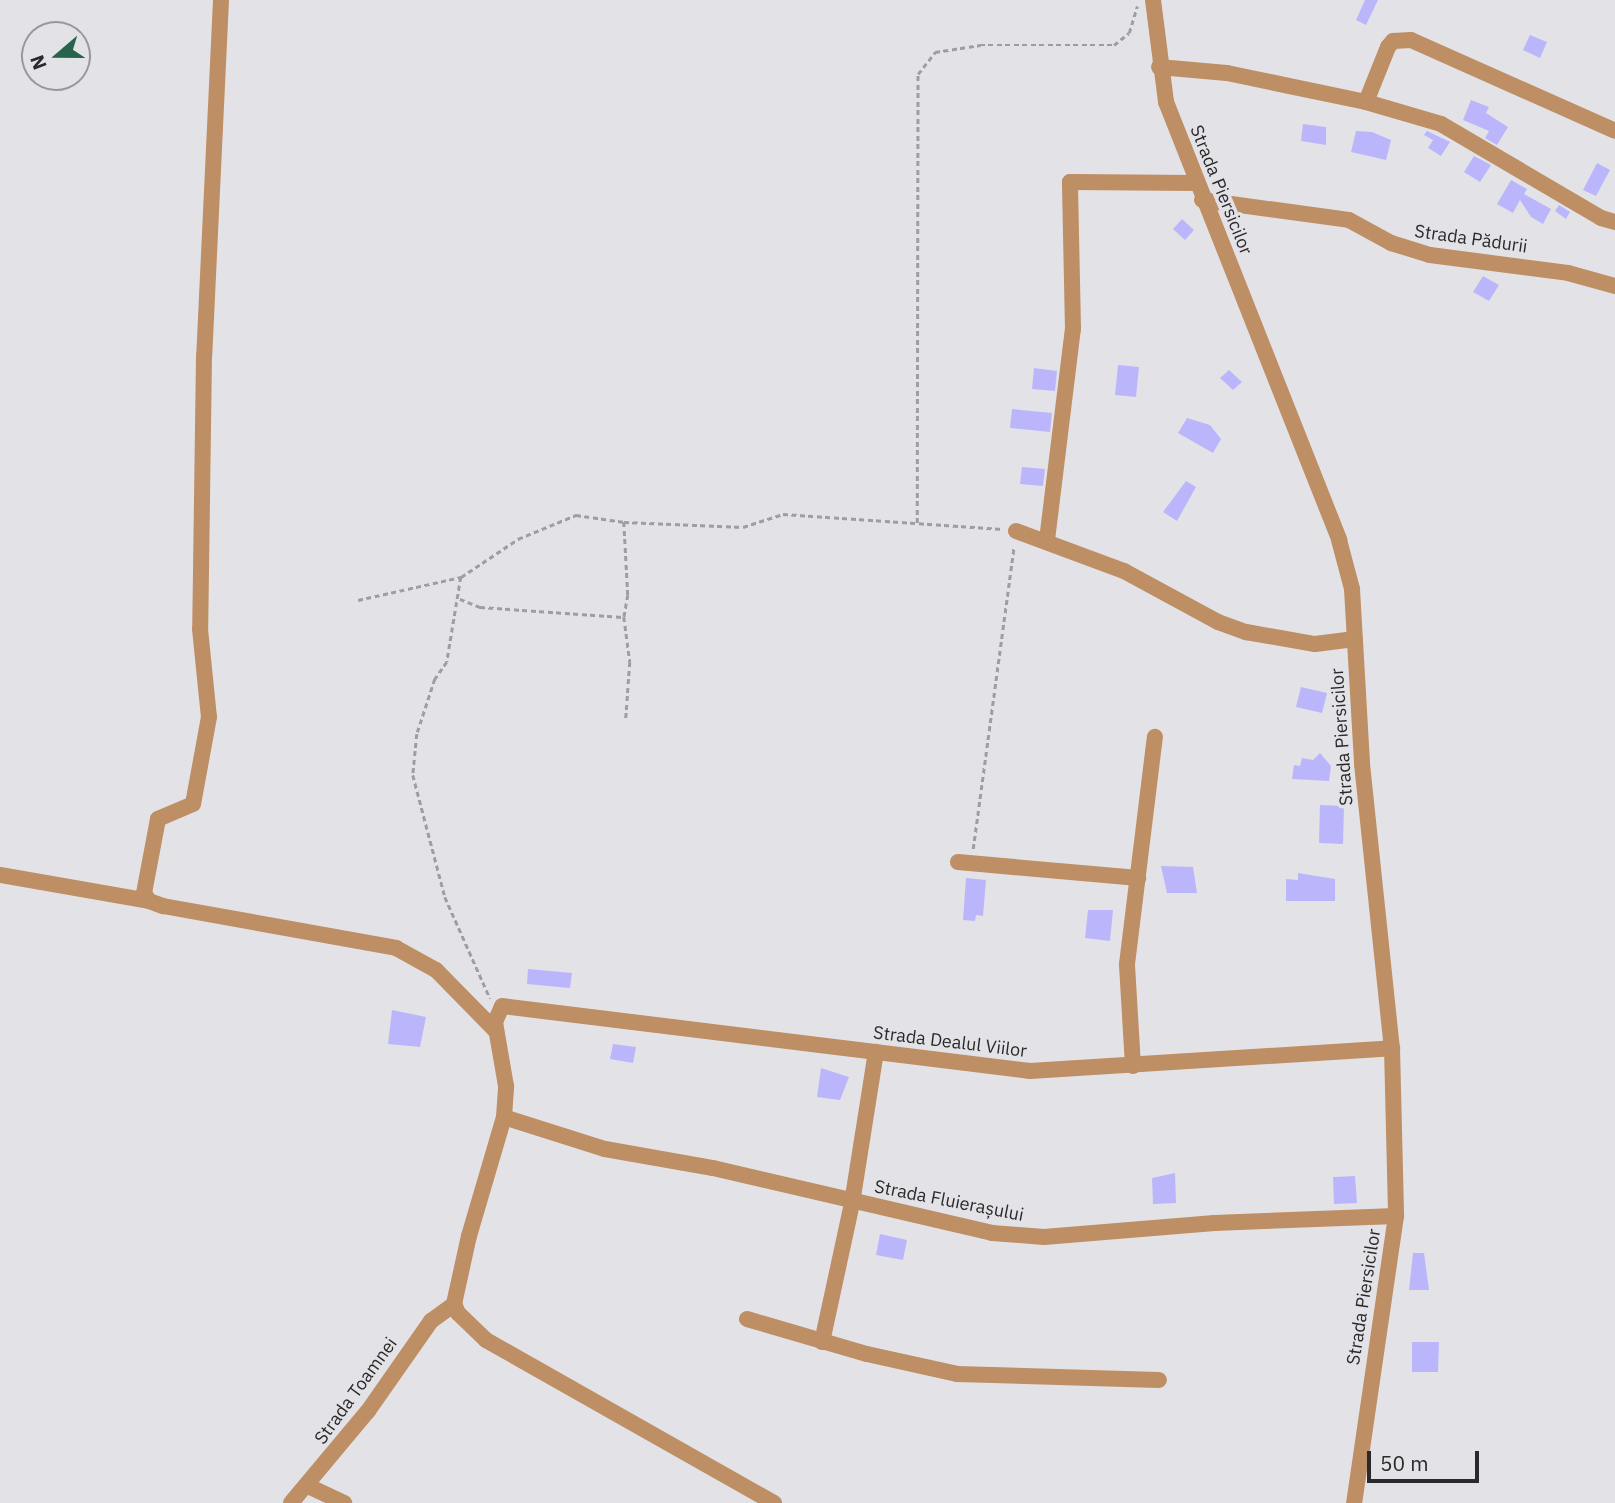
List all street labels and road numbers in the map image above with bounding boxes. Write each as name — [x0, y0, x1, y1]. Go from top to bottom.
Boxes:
street label: Strada Piersicilor — [1185, 122, 1257, 258]
street label: Strada Pădurii — [1413, 220, 1529, 258]
street label: Strada Piersicilor — [1326, 668, 1358, 806]
street label: Strada Dealul Viilor — [872, 1022, 1028, 1062]
street label: Strada Fluierașului — [873, 1176, 1025, 1226]
street label: Strada Piersicilor — [1343, 1227, 1385, 1367]
street label: Strada Toamnei — [310, 1334, 402, 1448]

